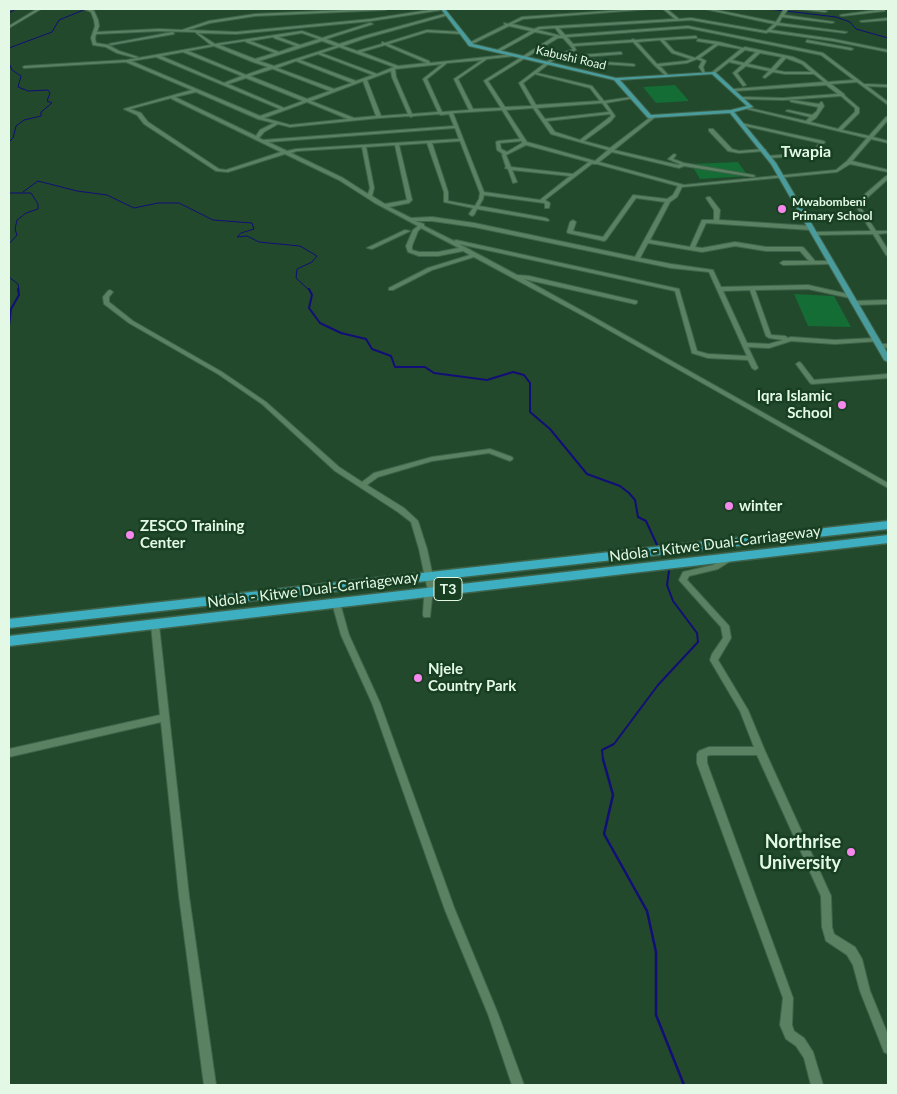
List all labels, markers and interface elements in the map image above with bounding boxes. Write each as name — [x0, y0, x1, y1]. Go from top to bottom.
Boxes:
street label: Kabushi Road — [534, 43, 608, 73]
district label: Twapia — [781, 142, 831, 162]
place label: Mwabombeni Primary School — [792, 195, 873, 223]
marker: Mwabombeni Primary School — [776, 203, 788, 215]
place label: Iqra Islamic School — [757, 387, 832, 422]
marker: Iqra Islamic School — [836, 399, 848, 411]
place label: winter — [739, 497, 782, 515]
marker: winter — [723, 500, 735, 512]
place label: ZESCO Training Center — [140, 517, 244, 552]
street label: Ndola - Kitwe Dual-Carriageway — [608, 522, 822, 566]
marker: ZESCO Training Center — [124, 529, 136, 541]
street label: Ndola - Kitwe Dual-Carriageway — [206, 568, 420, 612]
road number: T3 — [434, 578, 462, 600]
place label: Njele Country Park — [428, 660, 516, 695]
marker: Njele Country Park — [412, 672, 424, 684]
place label: Northrise University — [759, 831, 841, 874]
marker: Northrise University — [845, 846, 857, 858]

